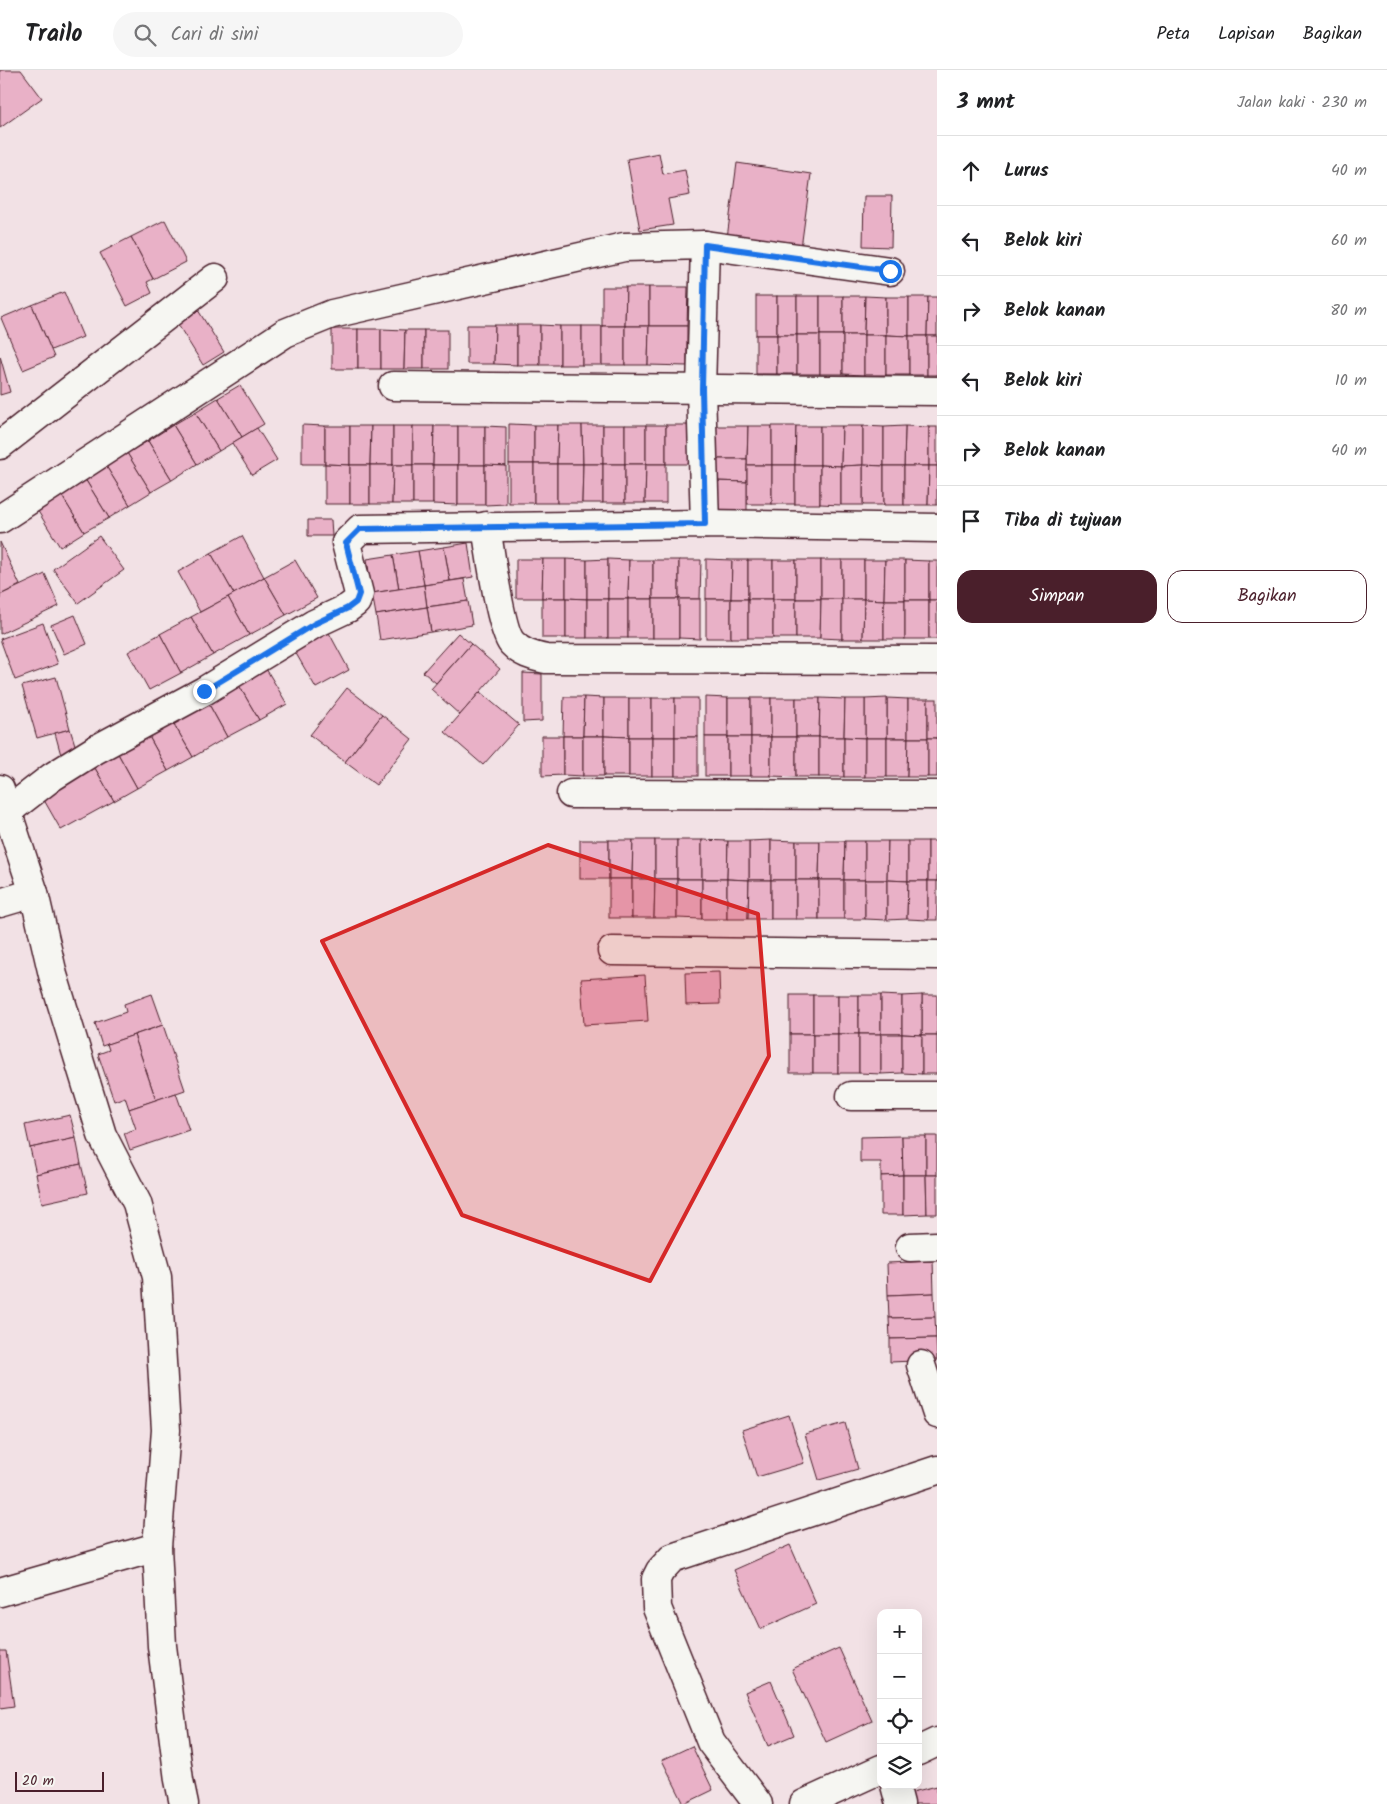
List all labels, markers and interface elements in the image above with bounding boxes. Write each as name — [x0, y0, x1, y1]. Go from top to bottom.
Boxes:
search box — [113, 12, 463, 57]
text: Trailo — [25, 15, 83, 54]
text: Cari di sini — [171, 20, 258, 50]
text: Peta — [1157, 20, 1190, 49]
text: Lapisan — [1218, 20, 1275, 49]
text: Bagikan — [1303, 20, 1362, 49]
icon: search — [131, 21, 159, 49]
text: 3 mnt — [957, 86, 1015, 119]
text: Jalan kaki · 230 m — [1237, 90, 1367, 115]
text: Lurus — [1004, 156, 1049, 186]
icon: ahead — [957, 157, 985, 185]
text: 40 m — [1331, 158, 1367, 183]
text: Belok kiri — [1004, 226, 1082, 256]
icon: left — [957, 227, 985, 255]
text: 60 m — [1331, 228, 1367, 253]
route start — [879, 260, 902, 283]
text: Belok kanan — [1004, 296, 1105, 326]
icon: right — [957, 297, 985, 325]
text: 80 m — [1330, 298, 1367, 323]
text: Belok kiri — [1004, 366, 1082, 396]
icon: left — [957, 367, 985, 395]
text: 10 m — [1335, 368, 1367, 393]
text: Belok kanan — [1004, 436, 1105, 466]
icon: right — [957, 437, 985, 465]
text: 40 m — [1331, 438, 1367, 463]
text: Tiba di tujuan — [1004, 506, 1122, 536]
icon: arrive — [957, 507, 985, 535]
button: Simpan — [957, 570, 1157, 623]
button: Bagikan — [1167, 570, 1367, 623]
route end — [193, 680, 216, 703]
map controls — [877, 1609, 922, 1789]
button: + — [877, 1609, 922, 1654]
button: − — [877, 1654, 922, 1699]
button: locate — [877, 1699, 922, 1744]
button: layers — [877, 1744, 922, 1789]
scale bar — [15, 1769, 104, 1792]
text: 20 m — [22, 1770, 54, 1792]

